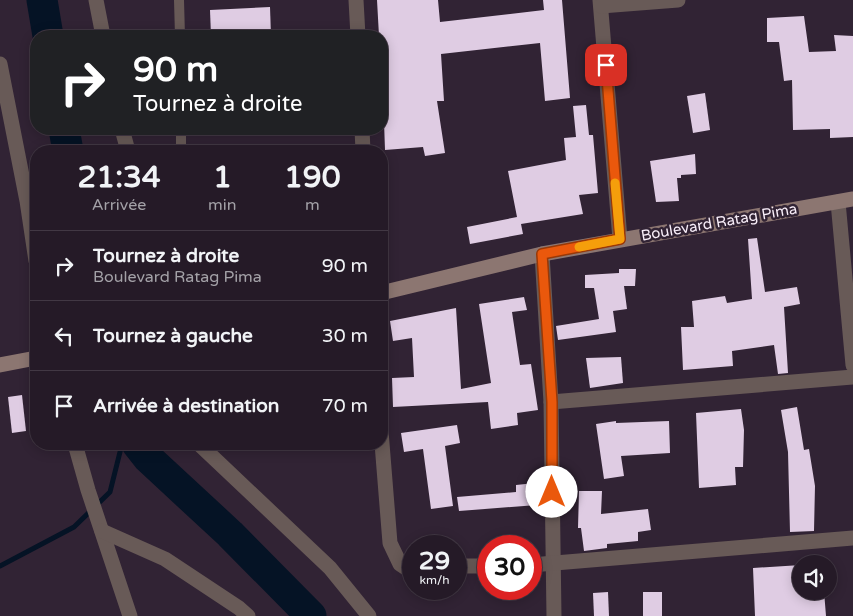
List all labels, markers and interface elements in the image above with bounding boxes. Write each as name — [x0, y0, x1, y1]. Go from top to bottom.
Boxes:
pin — [585, 44, 627, 86]
text: 90 m — [133, 49, 218, 91]
icon: right — [50, 50, 115, 115]
icon: arrive — [592, 51, 620, 79]
text: Tournez à droite — [133, 91, 302, 117]
text: 21:34 — [77, 159, 161, 196]
text: 1 — [213, 159, 232, 196]
text: 190 — [284, 159, 341, 196]
text: Arrivée — [92, 195, 146, 215]
text: min — [208, 195, 237, 215]
text: m — [305, 195, 320, 215]
street label: Boulevard Ratag Pima — [640, 199, 798, 245]
text: Tournez à droite — [93, 245, 239, 267]
icon: right — [50, 252, 78, 280]
text: 90 m — [322, 255, 368, 277]
text: Boulevard Ratag Pima — [93, 267, 262, 287]
icon: left — [50, 322, 78, 350]
text: Tournez à gauche — [93, 325, 253, 347]
text: 30 m — [322, 325, 368, 347]
icon: arrive — [50, 392, 78, 420]
text: Arrivée à destination — [93, 395, 279, 417]
text: 70 m — [322, 395, 368, 417]
position arrow — [525, 465, 577, 517]
speed limit sign: 30 — [477, 535, 542, 600]
text: 29 — [419, 546, 450, 576]
map controls — [792, 555, 837, 600]
button: sound — [792, 555, 837, 600]
text: km/h — [419, 573, 450, 587]

